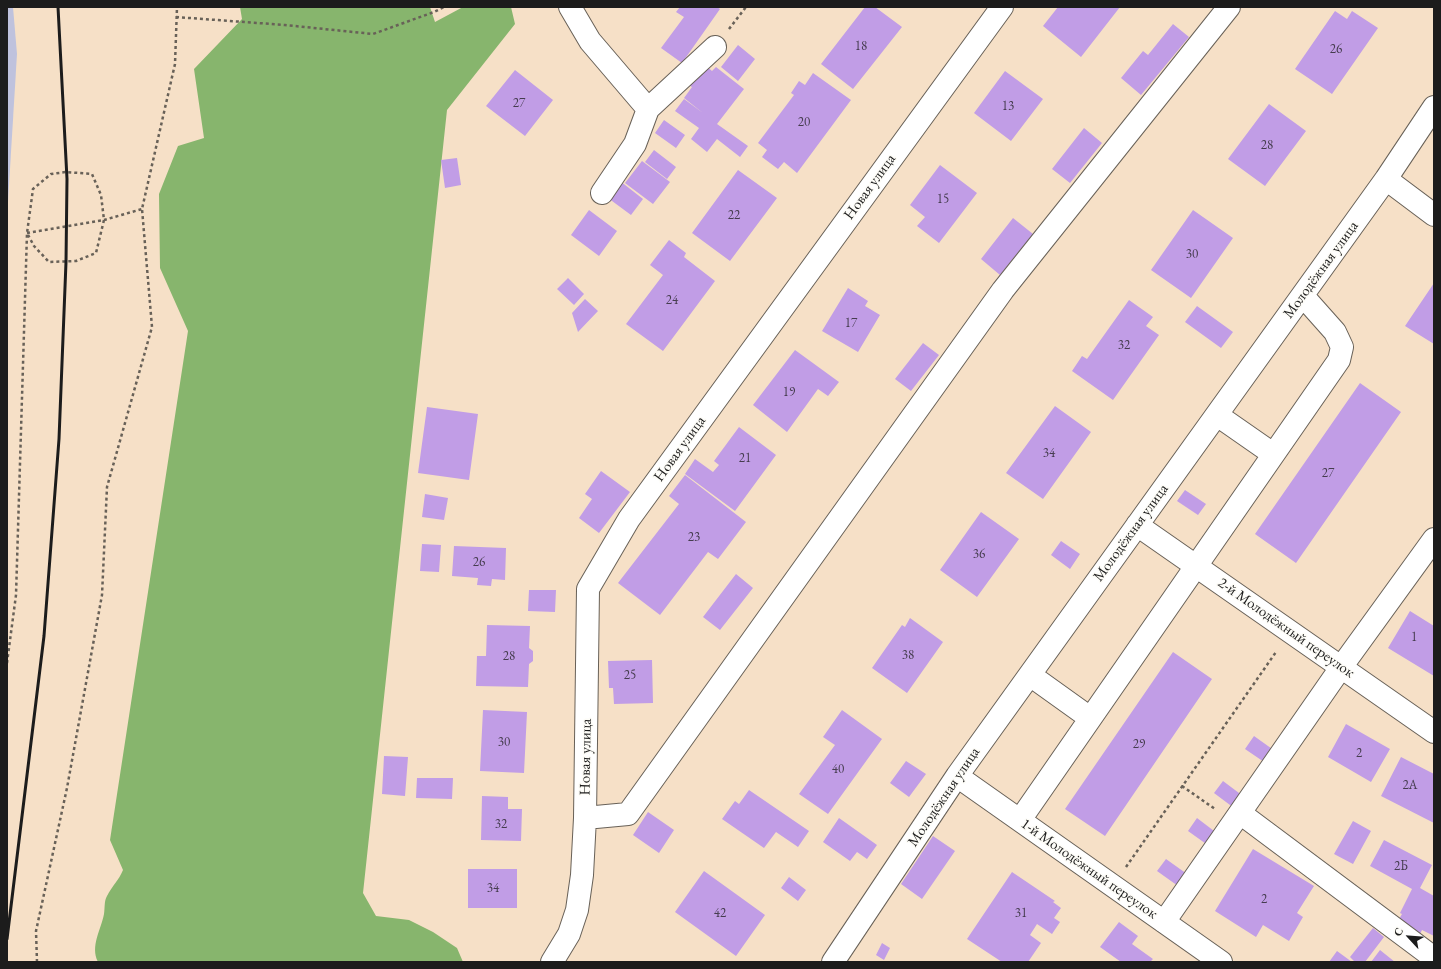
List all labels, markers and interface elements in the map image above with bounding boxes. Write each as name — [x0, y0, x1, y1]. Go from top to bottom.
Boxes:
house number: 18 — [855, 38, 867, 54]
house number: 26 — [1330, 41, 1342, 57]
house number: 27 — [513, 95, 525, 111]
house number: 13 — [1002, 98, 1014, 114]
house number: 20 — [798, 114, 810, 130]
house number: 28 — [1261, 137, 1273, 153]
street label: Новая улица — [840, 151, 900, 223]
house number: 15 — [937, 191, 949, 207]
house number: 22 — [728, 207, 740, 223]
street label: Молодёжная улица — [1280, 218, 1362, 322]
house number: 30 — [1186, 246, 1198, 262]
house number: 24 — [666, 292, 678, 308]
house number: 17 — [845, 315, 857, 331]
house number: 32 — [1118, 337, 1130, 353]
house number: 19 — [783, 384, 795, 400]
street label: Новая улица — [650, 413, 710, 485]
house number: 34 — [1043, 445, 1055, 461]
house number: 21 — [739, 450, 751, 466]
house number: 27 — [1322, 465, 1334, 481]
street label: Молодёжная улица — [1090, 481, 1172, 585]
house number: 23 — [688, 529, 700, 545]
house number: 36 — [973, 546, 985, 562]
house number: 26 — [473, 554, 485, 570]
street label: 2-й Молодёжный переулок — [1214, 574, 1358, 682]
house number: 1 — [1411, 629, 1417, 645]
house number: 38 — [902, 647, 914, 663]
house number: 28 — [503, 648, 515, 664]
house number: 25 — [624, 667, 636, 683]
street label: Новая улица — [576, 719, 596, 795]
house number: 30 — [498, 734, 510, 750]
house number: 29 — [1133, 736, 1145, 752]
street label: Молодёжная улица — [904, 744, 984, 850]
house number: 2 — [1356, 745, 1362, 761]
house number: 40 — [832, 761, 844, 777]
house number: 2А — [1402, 777, 1418, 793]
street label: 1-й Молодёжный переулок — [1017, 815, 1161, 923]
house number: 32 — [495, 816, 507, 832]
house number: 2Б — [1394, 858, 1408, 874]
house number: 34 — [487, 880, 499, 896]
house number: 2 — [1261, 891, 1267, 907]
house number: 42 — [714, 905, 726, 921]
house number: 31 — [1015, 905, 1027, 921]
north arrow — [1389, 917, 1429, 957]
text: С — [1390, 925, 1406, 938]

